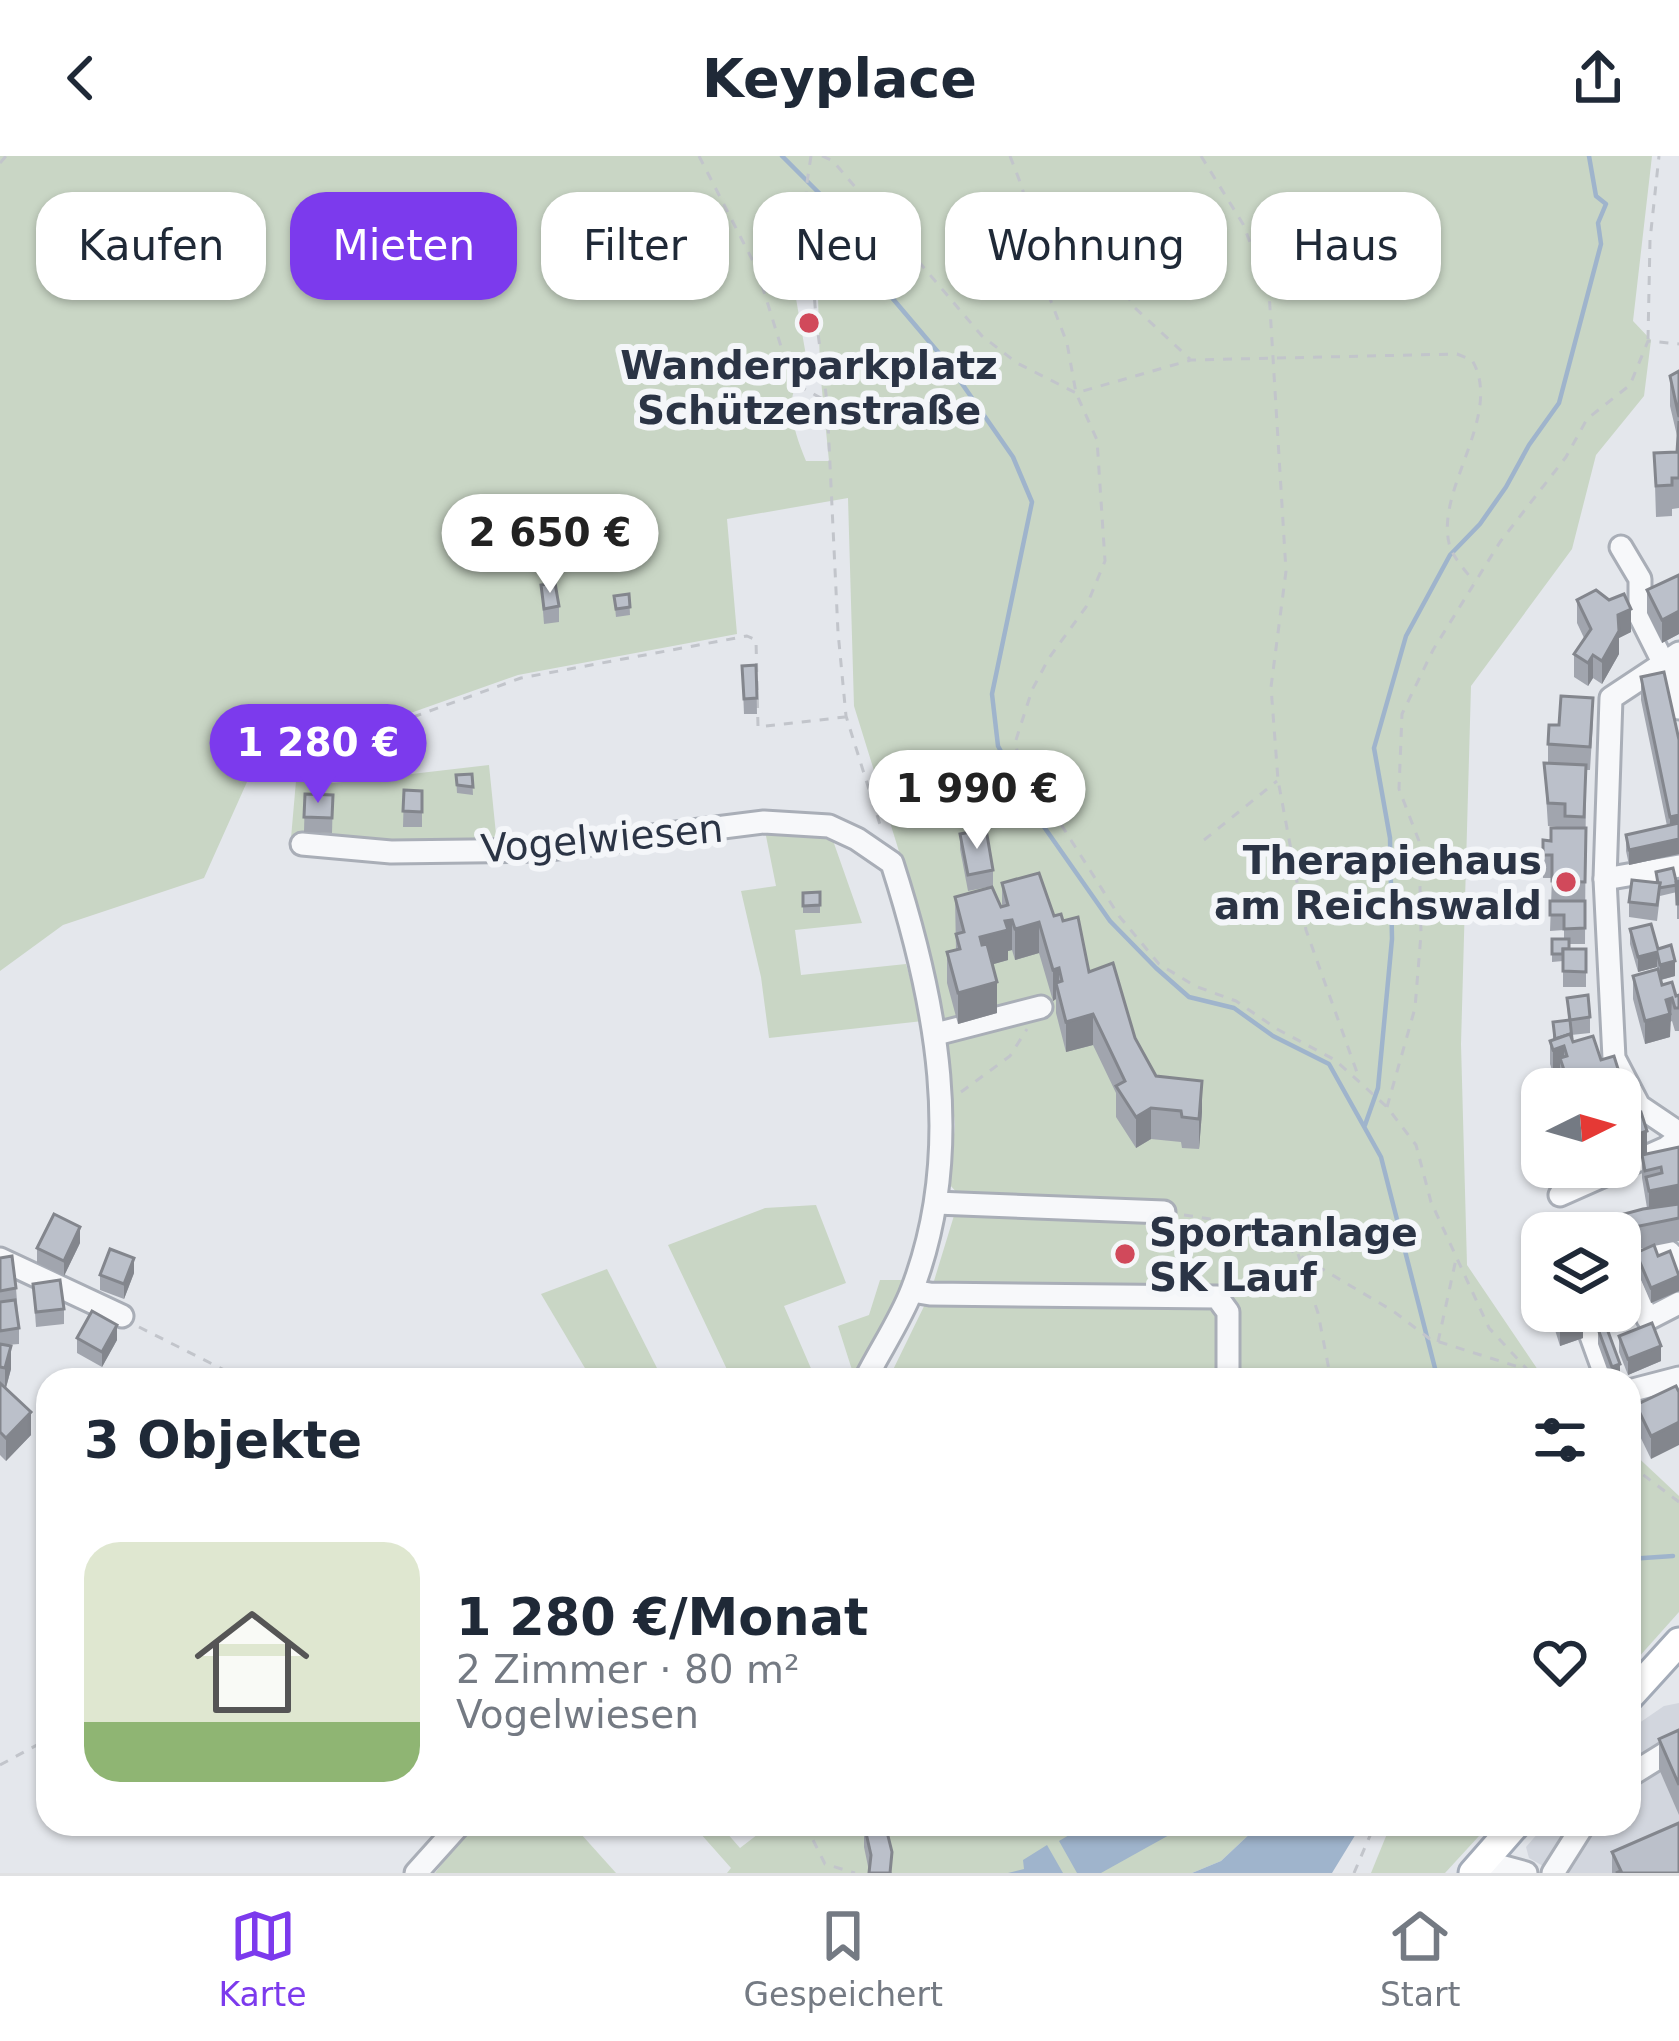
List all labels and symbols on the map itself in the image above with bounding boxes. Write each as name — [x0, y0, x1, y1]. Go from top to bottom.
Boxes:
marker: Wanderparkplatz Schützenstraße — [796, 310, 822, 336]
place label: Wanderparkplatz Schützenstraße — [620, 343, 998, 433]
pin: 2 650 € — [439, 494, 661, 596]
pin: 1 280 € — [207, 704, 429, 806]
pin: 1 990 € — [866, 750, 1088, 852]
street label: Vogelwiesen — [479, 806, 725, 871]
place label: Therapiehaus am Reichswald — [1214, 838, 1542, 928]
marker: Therapiehaus am Reichswald — [1553, 869, 1579, 895]
north arrow — [1521, 1068, 1641, 1188]
place label: Sportanlage SK Lauf — [1149, 1210, 1418, 1300]
marker: Sportanlage SK Lauf — [1112, 1241, 1138, 1267]

